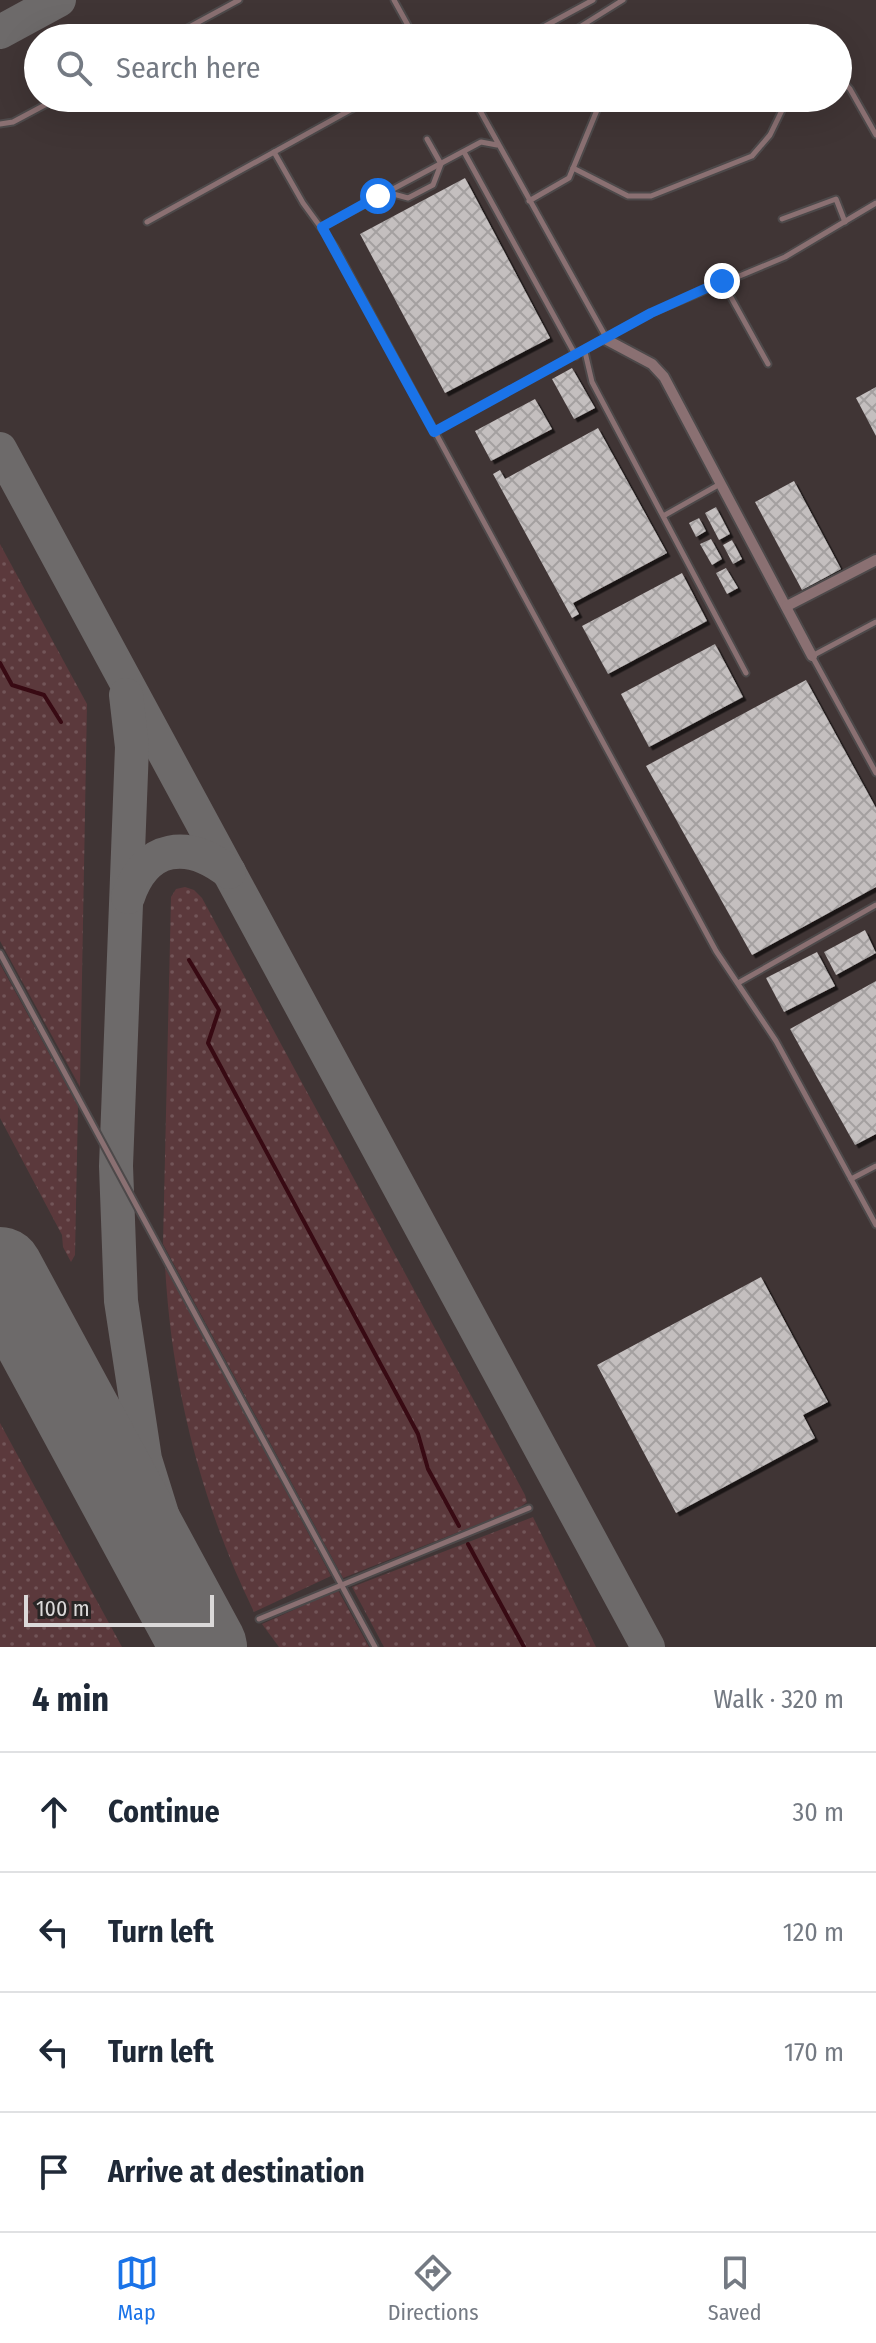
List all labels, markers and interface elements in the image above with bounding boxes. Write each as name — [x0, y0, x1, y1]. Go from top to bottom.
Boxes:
search box — [24, 24, 852, 112]
icon: search — [52, 46, 96, 90]
text: Search here — [116, 50, 261, 86]
route start — [360, 178, 396, 214]
route end — [704, 263, 740, 299]
scale bar — [24, 1591, 214, 1627]
text: 100 m — [36, 1595, 90, 1622]
text: 4 min — [32, 1679, 109, 1720]
text: Walk · 320 m — [713, 1684, 844, 1715]
icon: ahead — [32, 1790, 76, 1834]
text: Continue — [108, 1794, 220, 1830]
text: 30 m — [793, 1797, 844, 1828]
icon: left — [32, 1910, 76, 1954]
text: Turn left — [108, 1914, 214, 1950]
text: 120 m — [783, 1917, 844, 1948]
icon: left — [32, 2030, 76, 2074]
text: Turn left — [108, 2034, 214, 2070]
text: 170 m — [784, 2037, 844, 2068]
icon: arrive — [32, 2150, 76, 2194]
text: Arrive at destination — [108, 2154, 365, 2190]
tab: Map — [115, 2251, 159, 2326]
tab: Directions — [388, 2251, 479, 2326]
tab: Saved — [708, 2251, 761, 2326]

